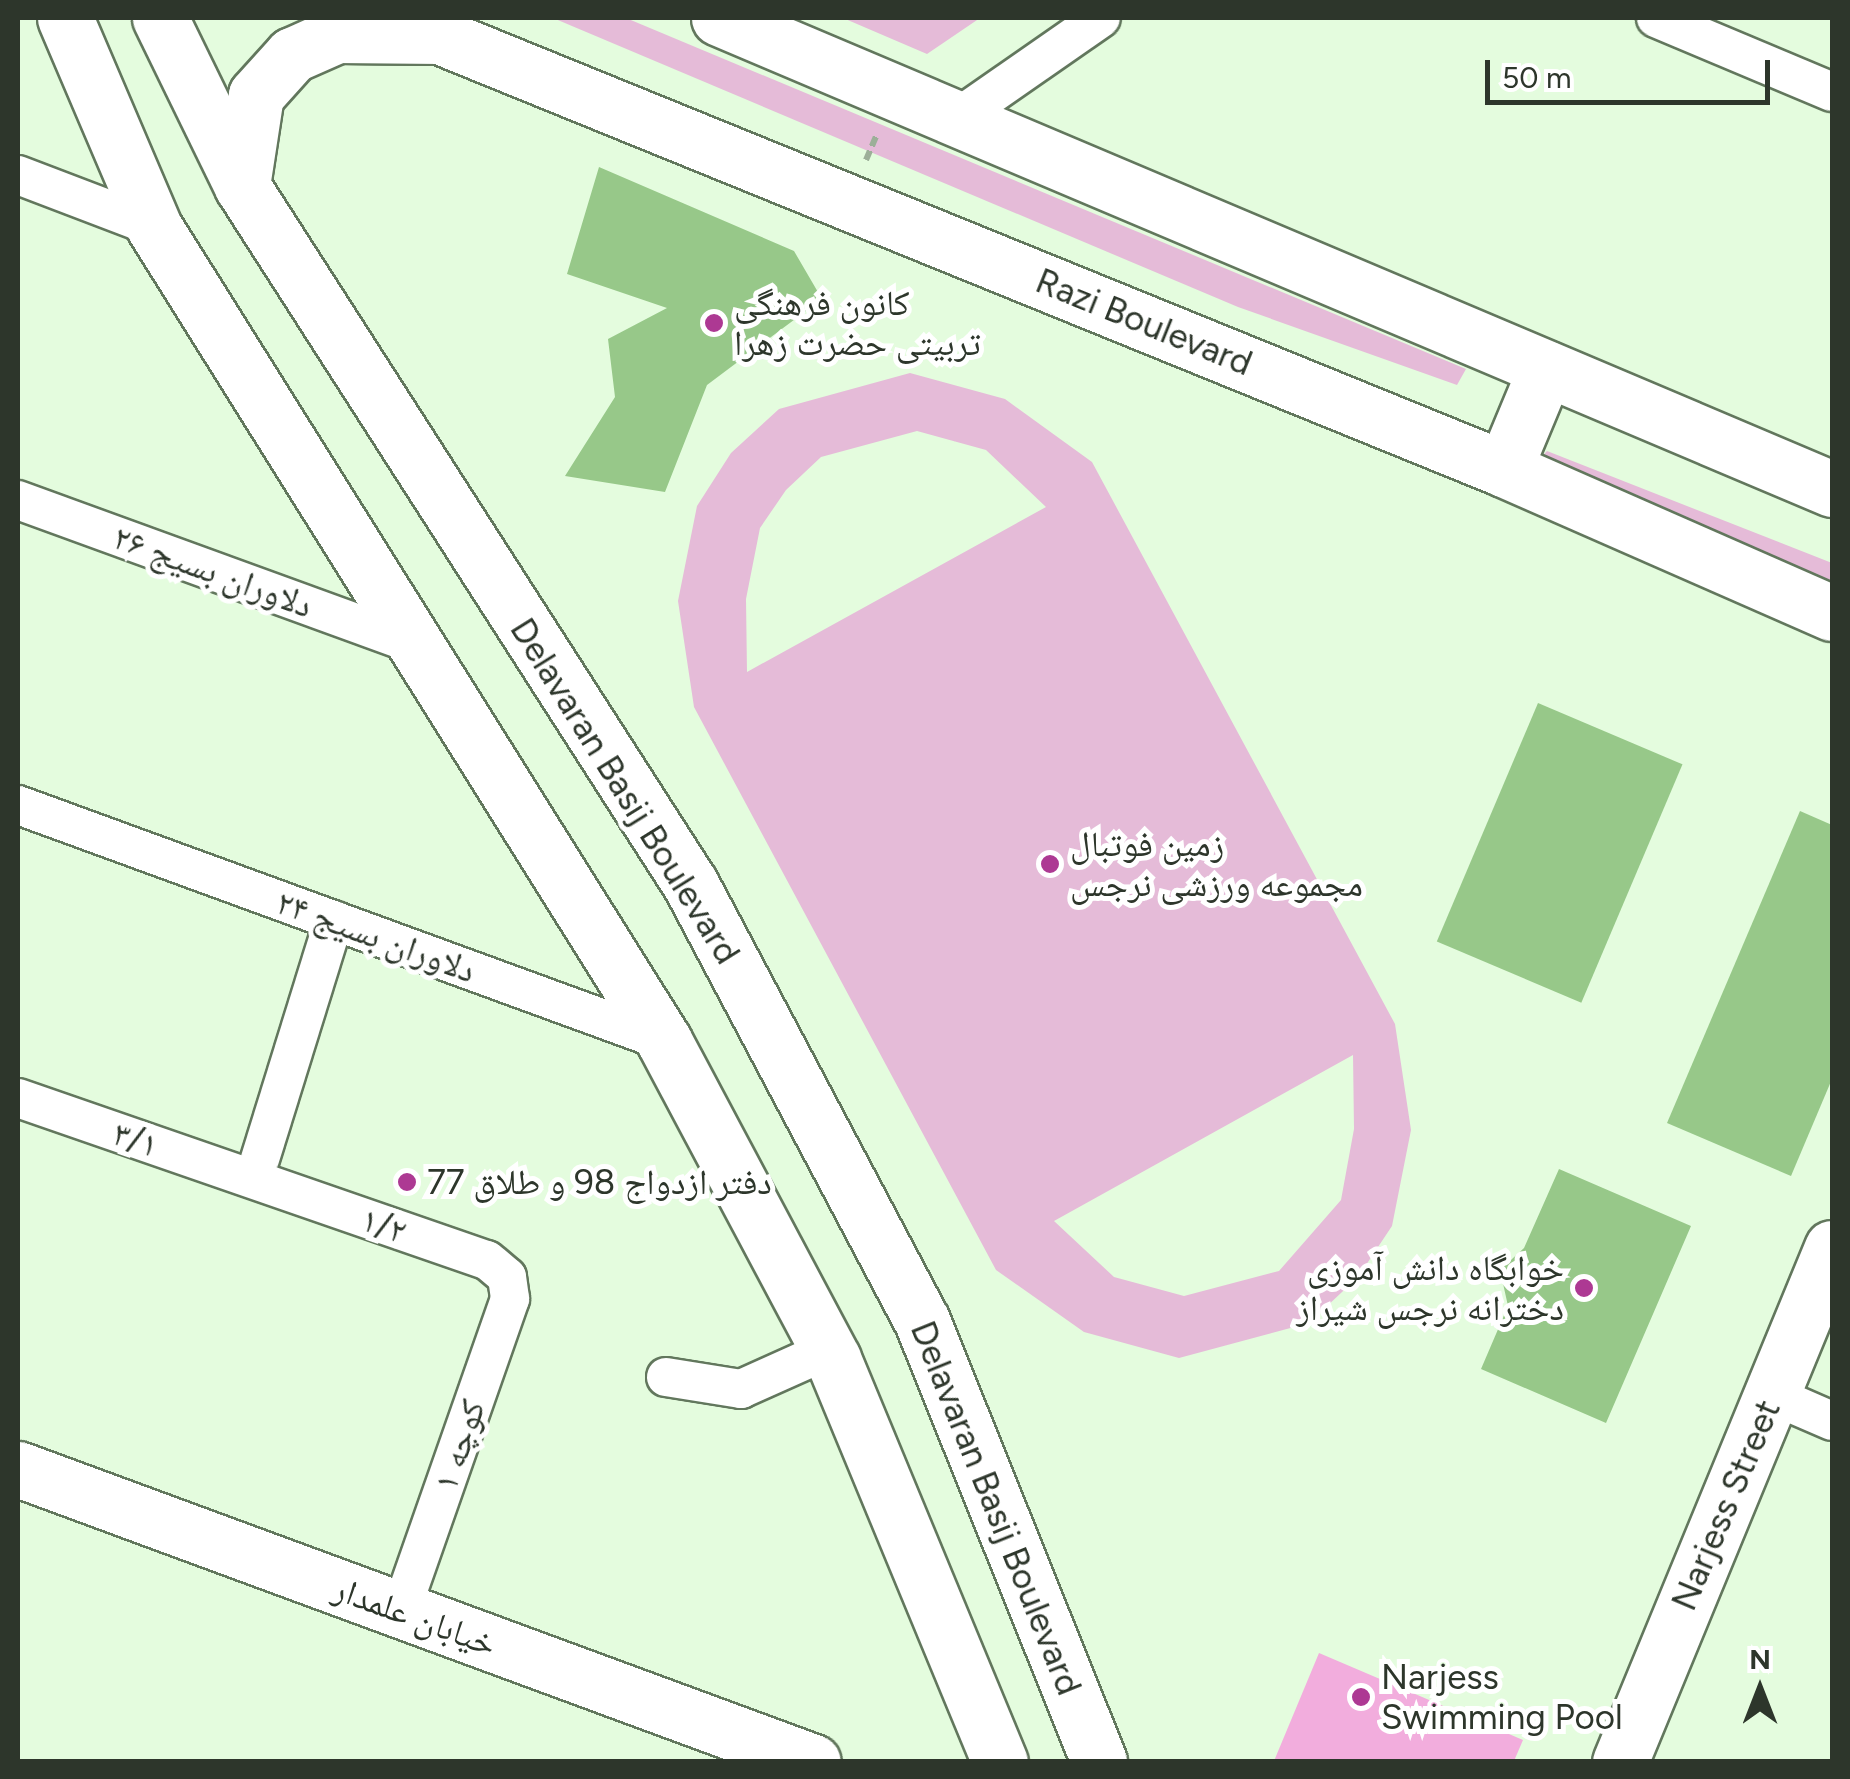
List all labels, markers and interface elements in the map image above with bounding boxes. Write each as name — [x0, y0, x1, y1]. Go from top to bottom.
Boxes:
scale bar — [1490, 40, 1775, 102]
text: 50 m — [1502, 59, 1571, 96]
street label: Razi Boulevard — [1030, 260, 1258, 384]
place label: کانون فرهنگی تربیتی حضرت زهرا — [734, 282, 981, 364]
marker: کانون فرهنگی تربیتی حضرت زهرا — [703, 312, 725, 334]
street label: دلاوران بسیج ۲۶ — [108, 516, 318, 626]
street label: Delavaran Basij Boulevard — [501, 611, 749, 971]
place label: زمین فوتبال مجموعه ورزشی نرجس — [1070, 823, 1363, 905]
marker: زمین فوتبال مجموعه ورزشی نرجس — [1039, 853, 1061, 875]
street label: دلاوران بسیج ۲۴ — [271, 881, 481, 991]
street label: ۳/۱ — [108, 1112, 164, 1166]
place label: دفتر ازدواج 98 و طلاق 77 — [427, 1161, 772, 1203]
marker: دفتر ازدواج 98 و طلاق 77 — [396, 1171, 418, 1193]
street label: ۱/۲ — [356, 1198, 412, 1252]
place label: خوابگاه دانش آموزی دخترانه نرجس شیراز — [1296, 1247, 1564, 1329]
marker: خوابگاه دانش آموزی دخترانه نرجس شیراز — [1573, 1277, 1595, 1299]
street label: Delavaran Basij Boulevard — [902, 1315, 1090, 1701]
street label: Narjess Street — [1663, 1393, 1789, 1617]
street label: کوچه ۱ — [424, 1394, 494, 1496]
street label: خیابان علمدار — [328, 1567, 502, 1665]
north arrow — [1710, 1639, 1810, 1739]
text: N — [1749, 1642, 1771, 1676]
place label: Narjess Swimming Pool — [1381, 1656, 1623, 1738]
marker: Narjess Swimming Pool — [1350, 1686, 1372, 1708]

